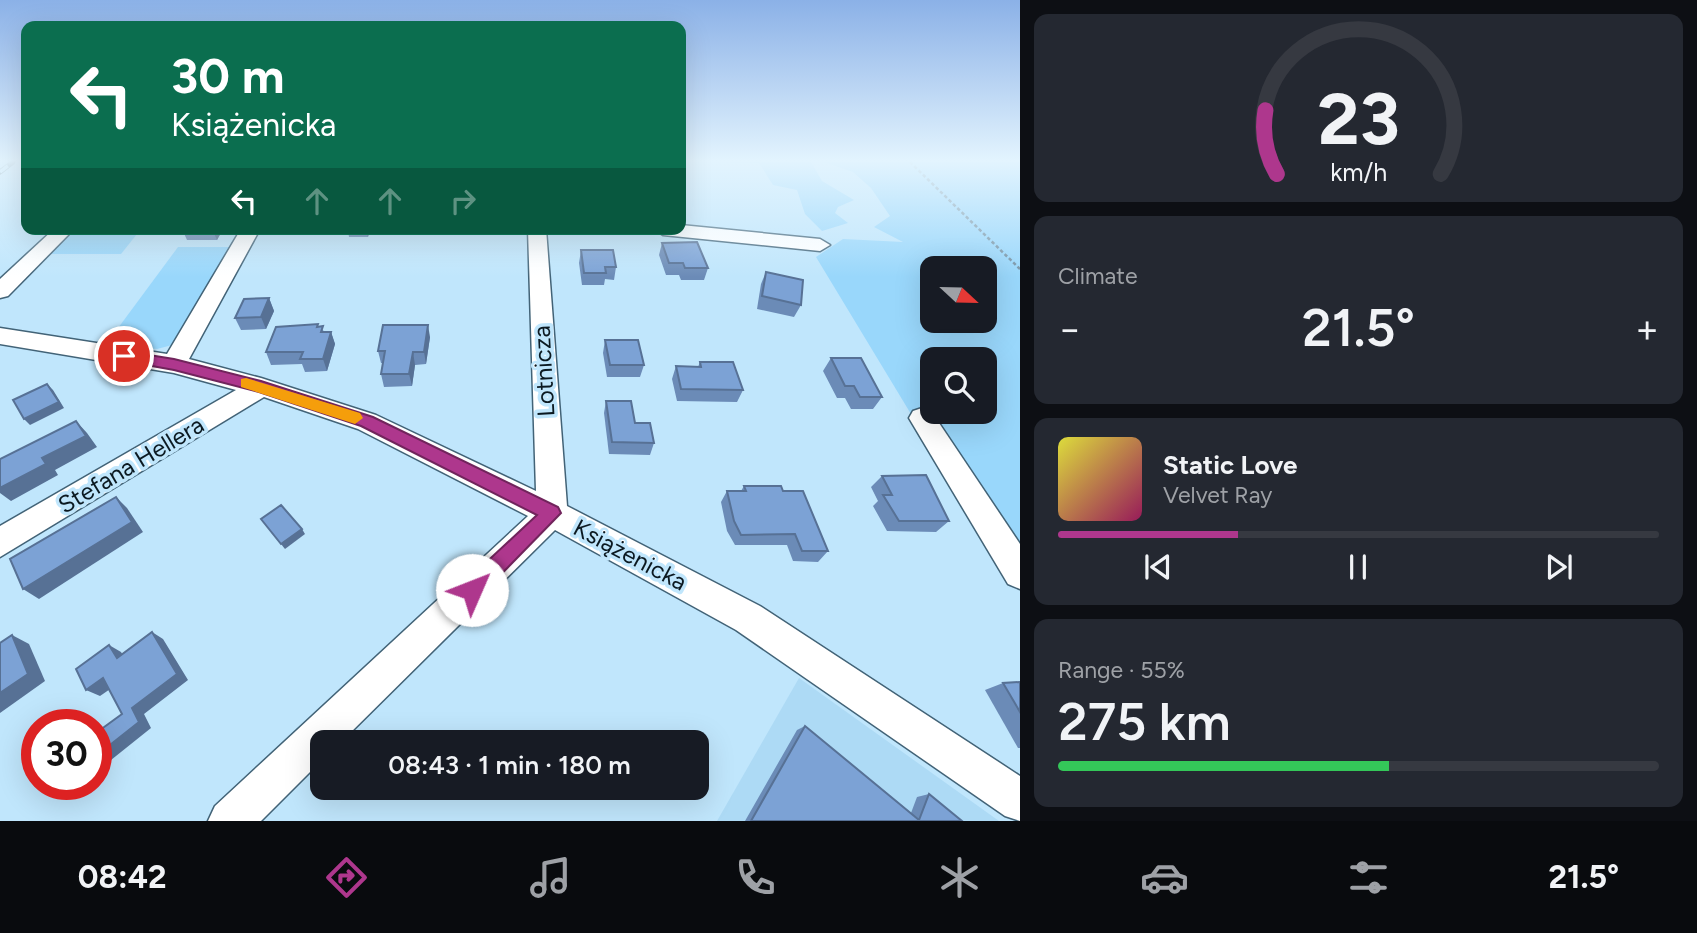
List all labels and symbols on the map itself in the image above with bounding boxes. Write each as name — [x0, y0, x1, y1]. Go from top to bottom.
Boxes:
north arrow — [920, 256, 998, 332]
street label: Lotnicza — [527, 325, 560, 417]
pin — [94, 326, 154, 386]
street label: Stefana Hellera — [53, 410, 209, 519]
street label: Książenicka — [569, 513, 692, 596]
position arrow — [435, 553, 509, 627]
speed limit sign: 30 — [21, 709, 112, 800]

